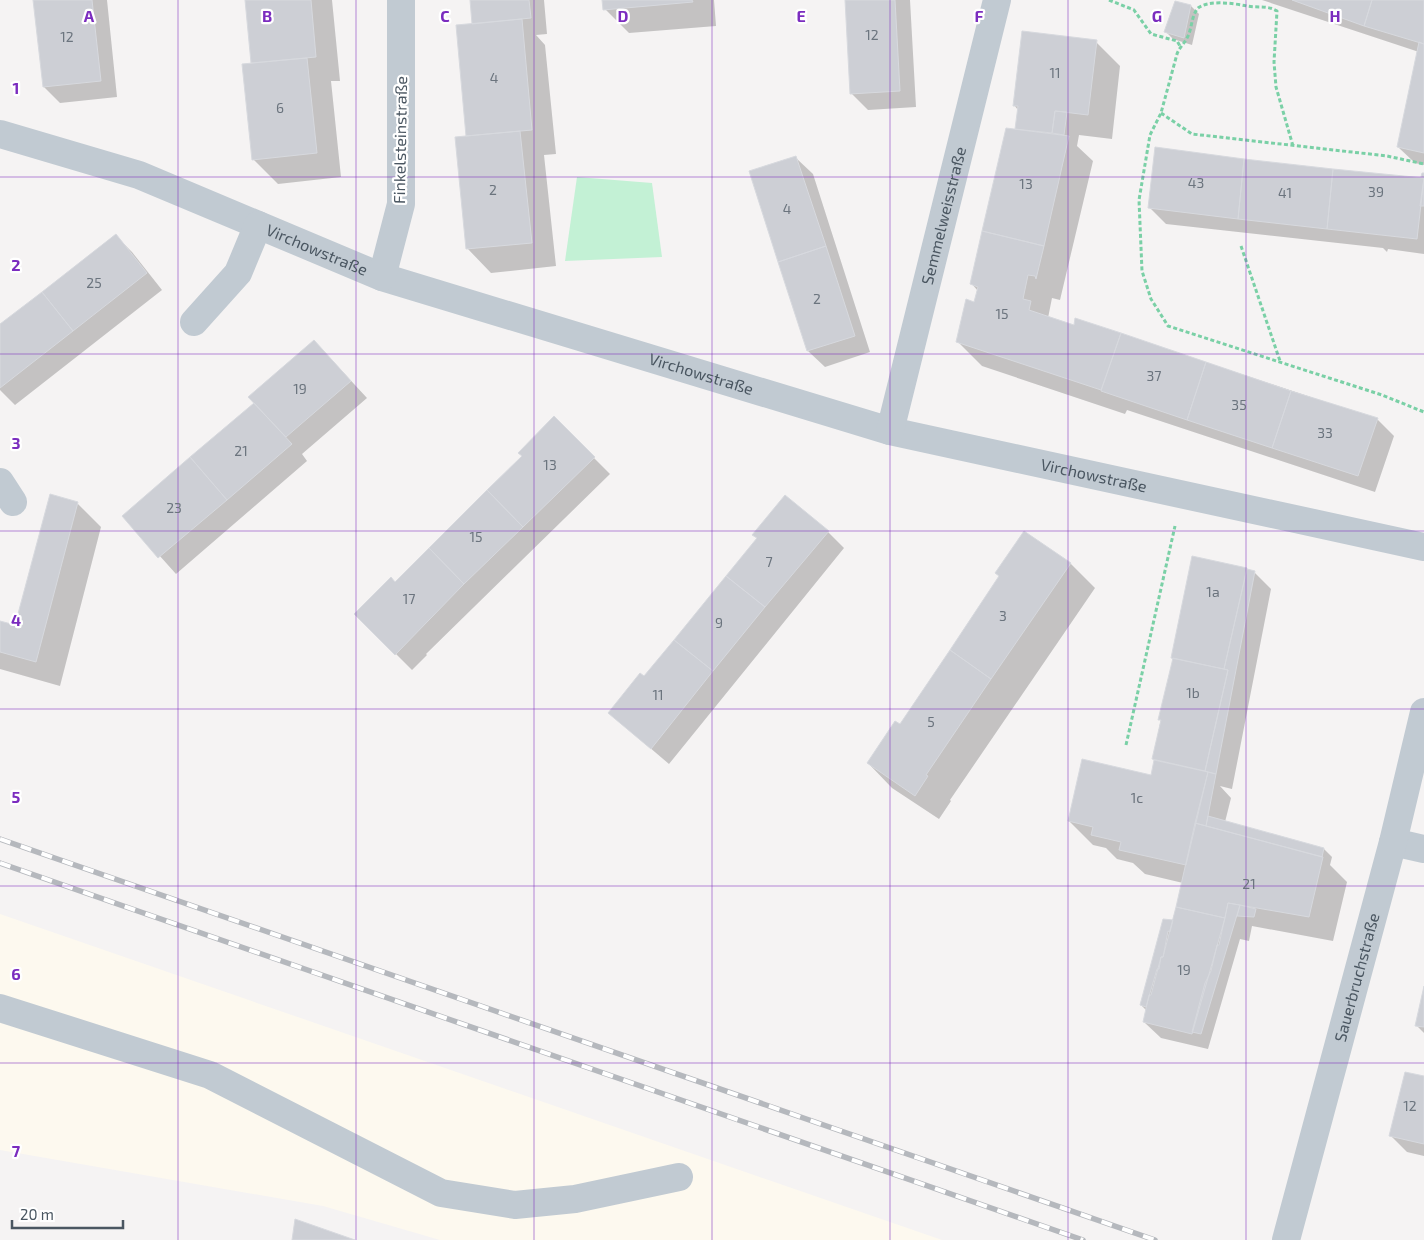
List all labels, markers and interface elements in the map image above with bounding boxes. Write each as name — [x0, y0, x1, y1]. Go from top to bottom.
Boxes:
text: A — [84, 6, 95, 25]
text: B — [262, 6, 272, 25]
text: C — [440, 6, 450, 25]
text: D — [618, 6, 629, 25]
text: E — [796, 6, 806, 25]
text: F — [975, 6, 984, 25]
text: G — [1152, 6, 1162, 25]
text: H — [1329, 6, 1341, 25]
house number: 12 — [865, 26, 879, 43]
house number: 12 — [60, 28, 74, 45]
house number: 11 — [1049, 64, 1061, 81]
house number: 4 — [490, 69, 498, 86]
street label: Finkelsteinstraße — [389, 76, 410, 204]
text: 1 — [13, 78, 19, 97]
house number: 6 — [276, 99, 284, 116]
street label: Semmelweisstraße — [917, 144, 969, 286]
house number: 43 — [1188, 174, 1204, 191]
house number: 13 — [1019, 175, 1033, 192]
house number: 2 — [489, 181, 497, 198]
house number: 39 — [1368, 183, 1384, 200]
house number: 41 — [1278, 184, 1292, 201]
house number: 4 — [783, 200, 791, 217]
street label: Virchowstraße — [264, 220, 371, 279]
text: 2 — [11, 255, 21, 274]
house number: 25 — [86, 274, 102, 291]
house number: 2 — [813, 290, 821, 307]
house number: 15 — [995, 305, 1009, 322]
street label: Virchowstraße — [647, 349, 756, 398]
house number: 37 — [1147, 367, 1161, 384]
house number: 19 — [293, 380, 307, 397]
house number: 35 — [1231, 396, 1247, 413]
house number: 33 — [1317, 424, 1333, 441]
text: 3 — [11, 433, 21, 452]
house number: 21 — [234, 442, 248, 459]
street label: Virchowstraße — [1039, 454, 1149, 496]
house number: 13 — [543, 456, 557, 473]
house number: 23 — [166, 499, 182, 516]
house number: 15 — [469, 528, 483, 545]
house number: 7 — [765, 553, 773, 570]
house number: 1a — [1206, 583, 1220, 600]
house number: 17 — [403, 590, 415, 607]
house number: 3 — [999, 607, 1007, 624]
text: 4 — [11, 610, 21, 629]
house number: 9 — [715, 614, 723, 631]
house number: 1b — [1186, 684, 1200, 701]
house number: 11 — [652, 686, 664, 703]
house number: 5 — [927, 713, 935, 730]
text: 5 — [12, 787, 21, 806]
house number: 1c — [1131, 789, 1143, 806]
house number: 21 — [1242, 875, 1256, 892]
street label: Sauerbruchstraße — [1330, 911, 1383, 1044]
house number: 19 — [1177, 961, 1191, 978]
text: 6 — [11, 964, 21, 983]
house number: 12 — [1403, 1097, 1417, 1114]
text: 7 — [12, 1141, 21, 1160]
scale bar — [12, 1198, 124, 1230]
text: 20 m — [20, 1205, 54, 1223]

